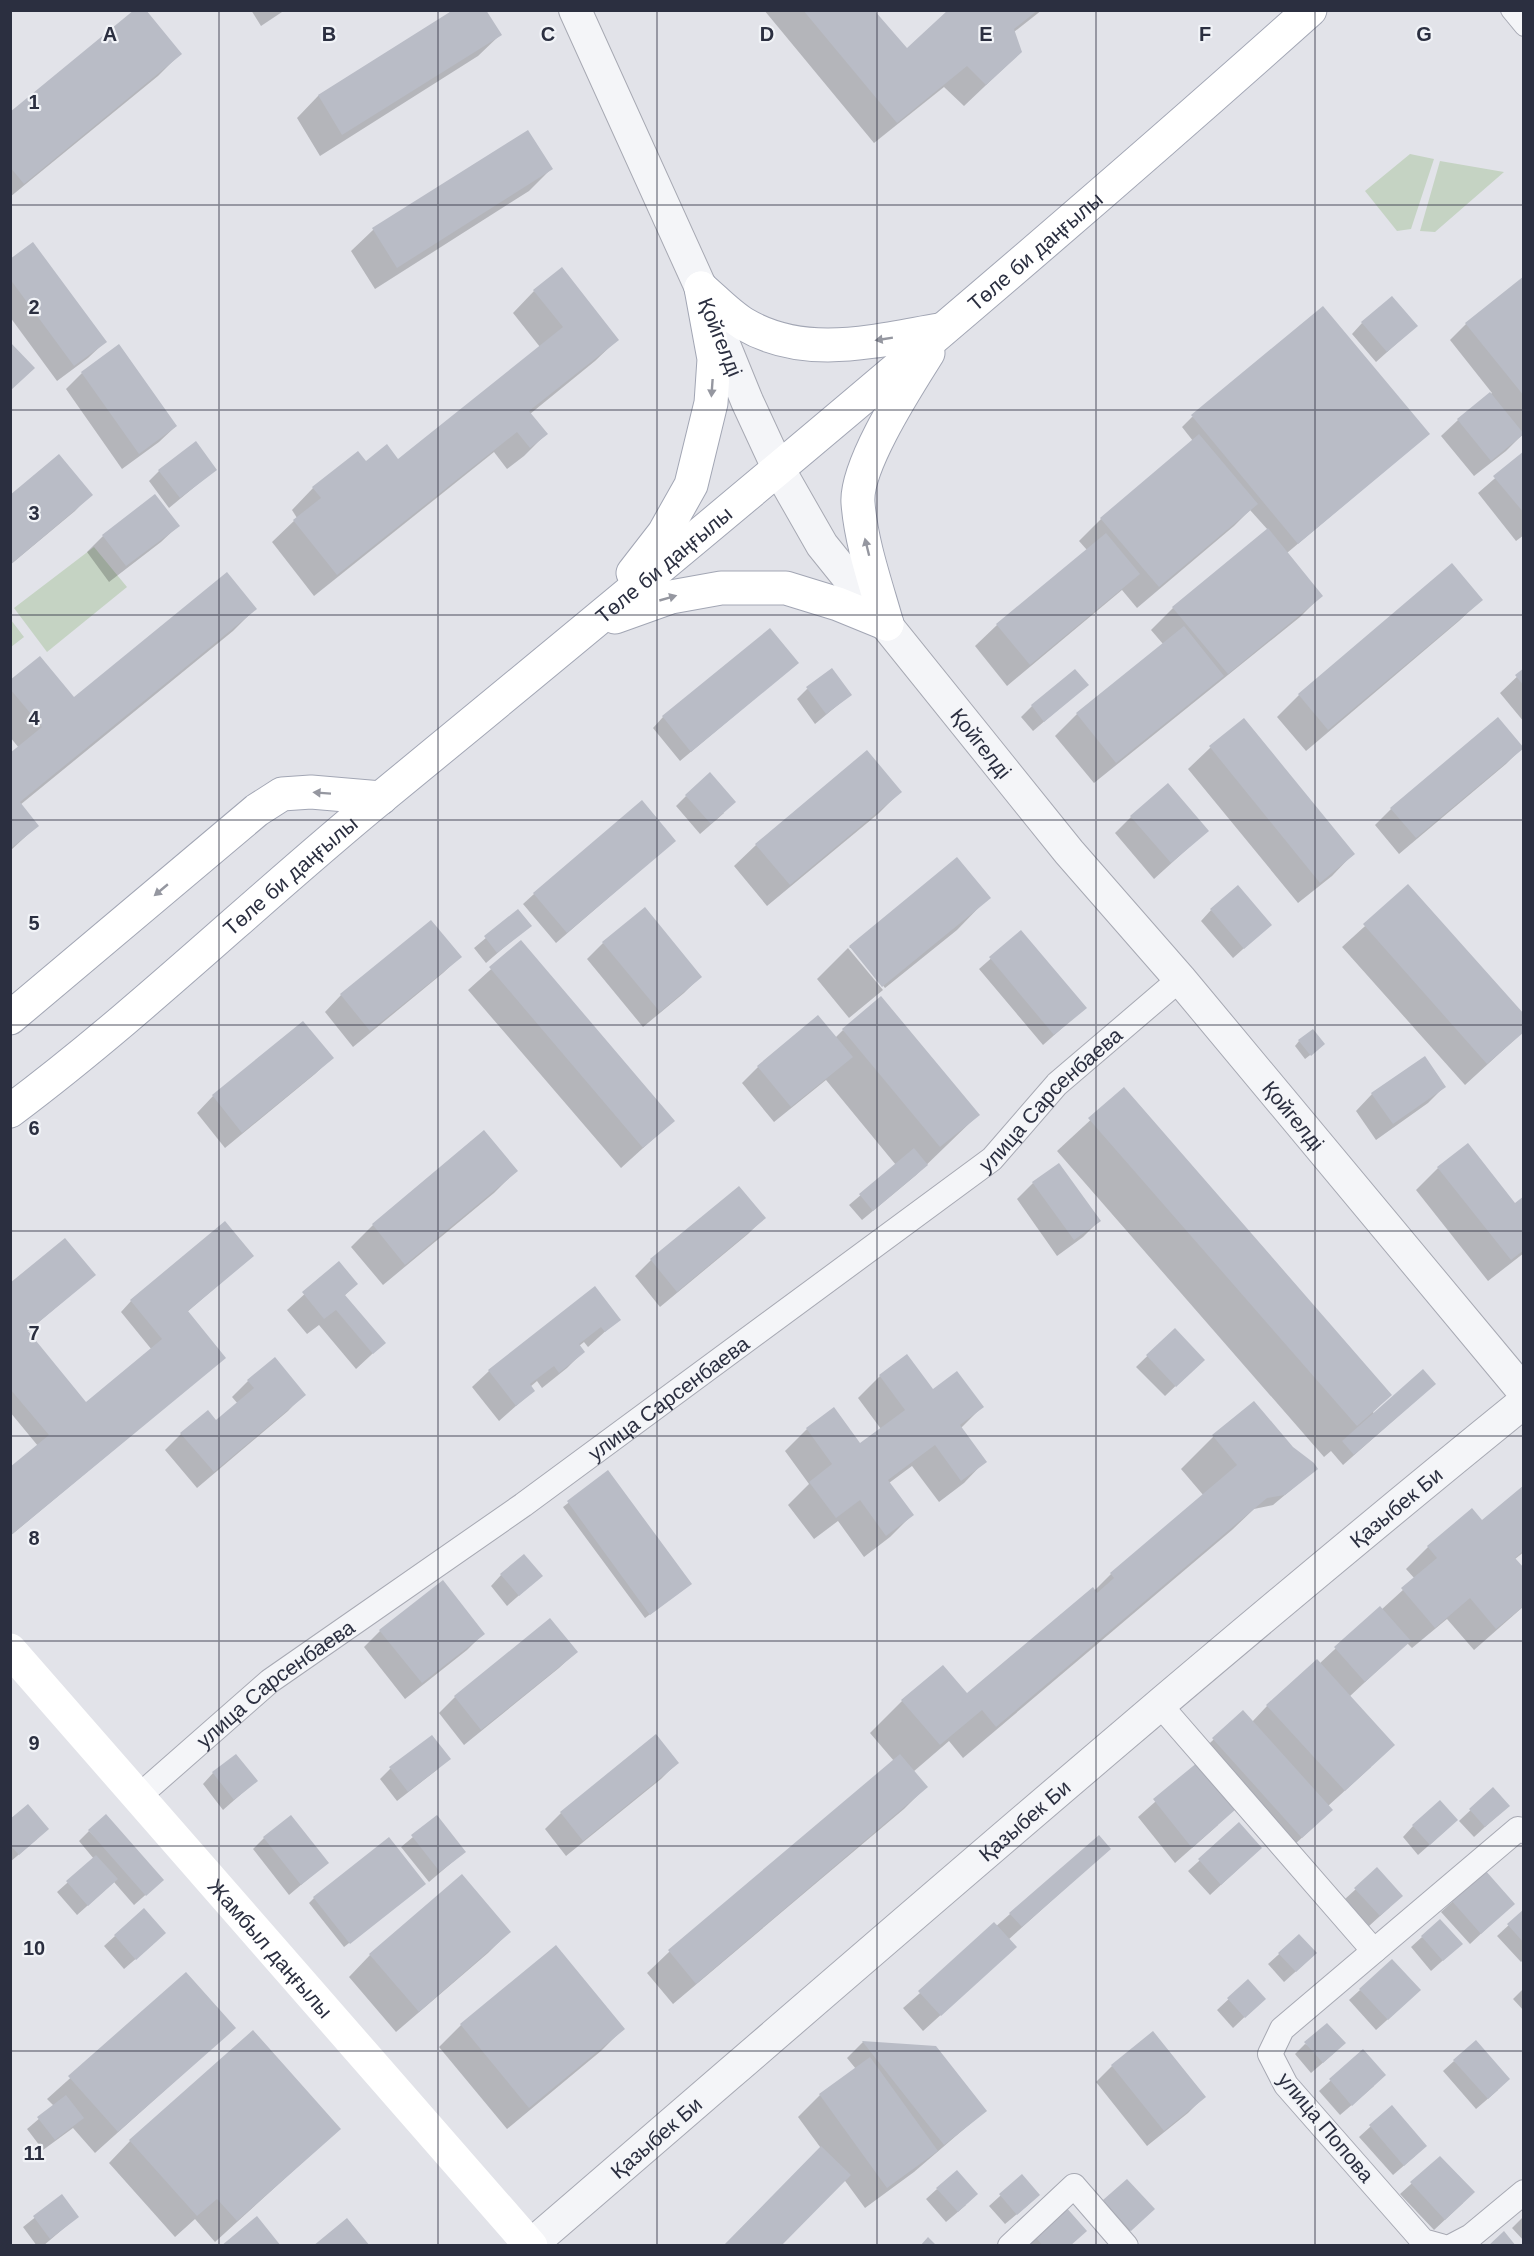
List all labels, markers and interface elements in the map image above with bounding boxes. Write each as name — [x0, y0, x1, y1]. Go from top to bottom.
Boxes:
text: A — [103, 23, 117, 45]
text: B — [322, 23, 336, 45]
text: C — [541, 23, 555, 45]
text: D — [760, 23, 774, 45]
text: E — [979, 23, 993, 45]
text: F — [1199, 23, 1211, 45]
text: G — [1416, 23, 1432, 45]
text: 1 — [28, 91, 40, 113]
street label: Төле би даңғылы — [963, 187, 1107, 315]
street label: Қойгелді — [695, 294, 747, 380]
text: 2 — [28, 296, 40, 318]
one-way arrow — [875, 335, 894, 344]
one-way arrow — [707, 378, 717, 397]
street label: Төле би даңғылы — [591, 501, 736, 628]
text: 3 — [28, 502, 40, 524]
one-way arrow — [861, 538, 871, 557]
one-way arrow — [659, 593, 677, 602]
street label: Қойгелді — [946, 704, 1016, 783]
text: 4 — [28, 707, 40, 729]
one-way arrow — [313, 788, 332, 798]
street label: Төле би даңғылы — [218, 811, 362, 940]
one-way arrow — [154, 883, 169, 896]
text: 5 — [28, 912, 40, 934]
street label: улица Сарсенбаева — [975, 1022, 1127, 1176]
street label: Қойгелді — [1258, 1076, 1329, 1155]
text: 6 — [28, 1117, 40, 1139]
text: 7 — [28, 1322, 40, 1344]
street label: улица Сарсенбаева — [583, 1331, 753, 1465]
street label: Қазыбек Би — [1345, 1462, 1447, 1552]
text: 8 — [28, 1527, 40, 1549]
street label: улица Сарсенбаева — [192, 1615, 359, 1752]
text: 9 — [28, 1732, 40, 1754]
street label: Қазыбек Би — [974, 1775, 1074, 1865]
street label: Жамбыл даңғылы — [204, 1874, 337, 2022]
text: 10 — [23, 1937, 45, 1959]
street label: улица Попова — [1273, 2068, 1379, 2187]
street label: Қазыбек Би — [606, 2092, 706, 2183]
text: 11 — [23, 2142, 45, 2164]

